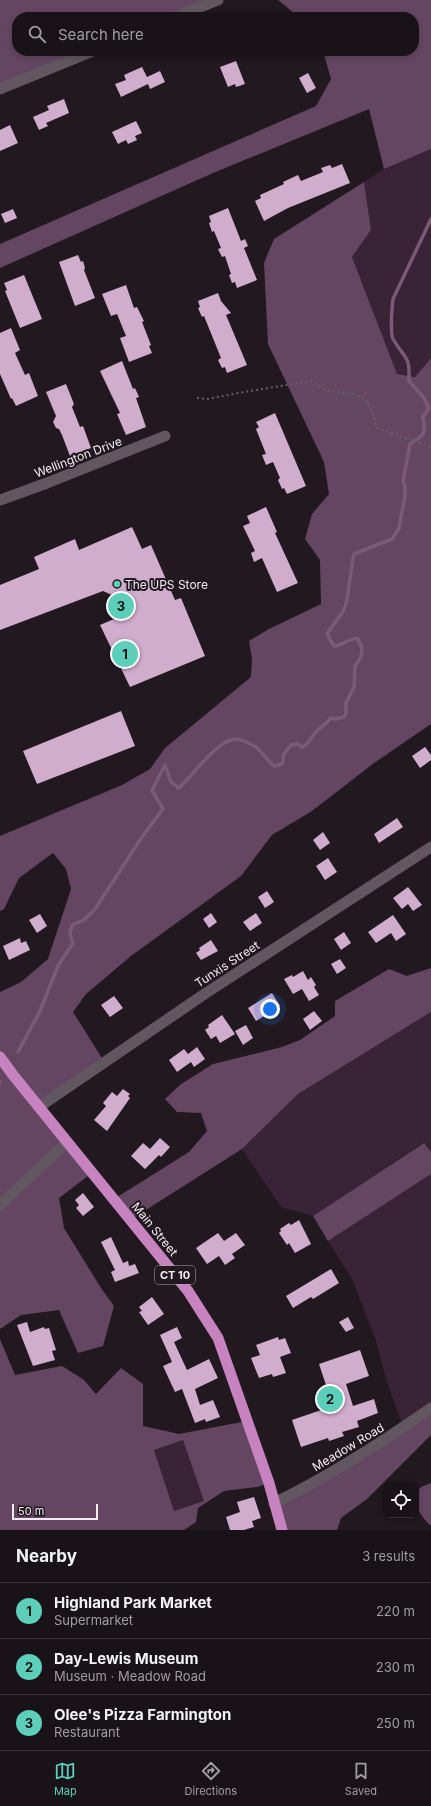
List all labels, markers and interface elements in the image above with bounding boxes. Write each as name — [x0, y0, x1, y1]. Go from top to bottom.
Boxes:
search box — [12, 12, 419, 56]
icon: search — [26, 23, 48, 45]
text: Search here — [58, 25, 144, 44]
street label: Wellington Drive — [32, 433, 124, 481]
place label: The UPS Store — [125, 577, 208, 592]
marker: The UPS Store — [112, 579, 122, 589]
pin: 3 — [108, 591, 134, 621]
pin: 1 — [112, 639, 138, 669]
street label: Tunxis Street — [192, 937, 262, 990]
your location — [260, 999, 280, 1019]
street label: Main Street — [129, 1199, 181, 1259]
road number: CT 10 — [155, 1266, 195, 1284]
pin: 2 — [317, 1384, 343, 1414]
street label: Meadow Road — [309, 1420, 387, 1474]
map controls — [383, 1482, 419, 1518]
button: locate — [383, 1482, 419, 1518]
scale bar — [12, 1502, 98, 1521]
text: 50 m — [18, 1504, 44, 1518]
text: Nearby — [16, 1546, 77, 1566]
text: 3 results — [362, 1548, 415, 1564]
text: Highland Park Market — [54, 1593, 212, 1612]
text: 1 — [26, 1603, 32, 1619]
text: 220 m — [376, 1603, 415, 1619]
text: Supermarket — [54, 1612, 133, 1628]
text: Day-Lewis Museum — [54, 1649, 198, 1668]
text: 2 — [25, 1659, 33, 1675]
text: 230 m — [376, 1659, 415, 1675]
text: Museum · Meadow Road — [54, 1668, 206, 1684]
text: Olee's Pizza Farmington — [54, 1705, 231, 1724]
text: 3 — [25, 1715, 33, 1731]
text: 250 m — [376, 1715, 415, 1731]
text: Restaurant — [54, 1724, 120, 1740]
tab: Map — [54, 1760, 77, 1798]
tab: Directions — [185, 1760, 237, 1798]
tab: Saved — [345, 1760, 377, 1798]

